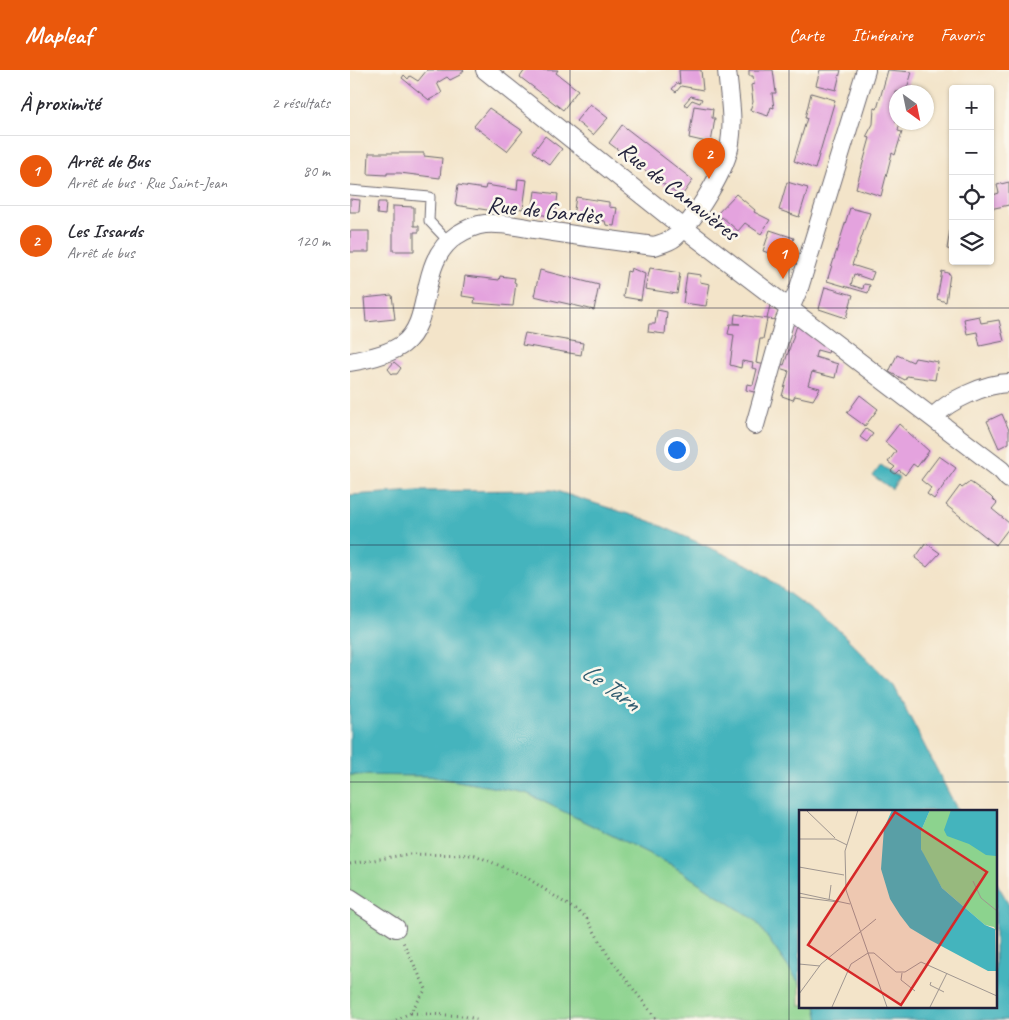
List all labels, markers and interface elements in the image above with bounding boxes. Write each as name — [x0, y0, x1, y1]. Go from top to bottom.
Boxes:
text: Mapleaf — [25, 20, 92, 50]
text: Carte — [789, 24, 824, 46]
text: Itinéraire — [852, 24, 913, 46]
text: Favoris — [941, 24, 984, 46]
north arrow — [889, 85, 934, 130]
map controls — [949, 85, 994, 265]
button: + — [949, 85, 994, 130]
text: À proximité — [20, 90, 100, 116]
text: 2 résultats — [271, 93, 330, 113]
button: − — [949, 130, 994, 175]
street label: Rue de Canavières — [613, 135, 747, 249]
pin: 2 — [693, 138, 725, 179]
text: Arrêt de Bus — [67, 149, 149, 173]
text: 1 — [32, 161, 40, 181]
text: 80 m — [303, 161, 330, 181]
text: Arrêt de bus · Rue Saint-Jean — [67, 173, 227, 193]
button: locate — [949, 175, 994, 220]
street label: Rue de Gardès — [486, 189, 605, 231]
text: Les Issards — [67, 219, 143, 243]
button: layers — [949, 220, 994, 265]
text: 2 — [32, 231, 40, 251]
text: 120 m — [296, 231, 330, 251]
pin: 1 — [767, 238, 799, 279]
text: Arrêt de bus — [67, 243, 134, 263]
your location — [664, 437, 690, 463]
water label: Le Tarn — [576, 656, 648, 719]
inset map — [799, 810, 996, 1008]

